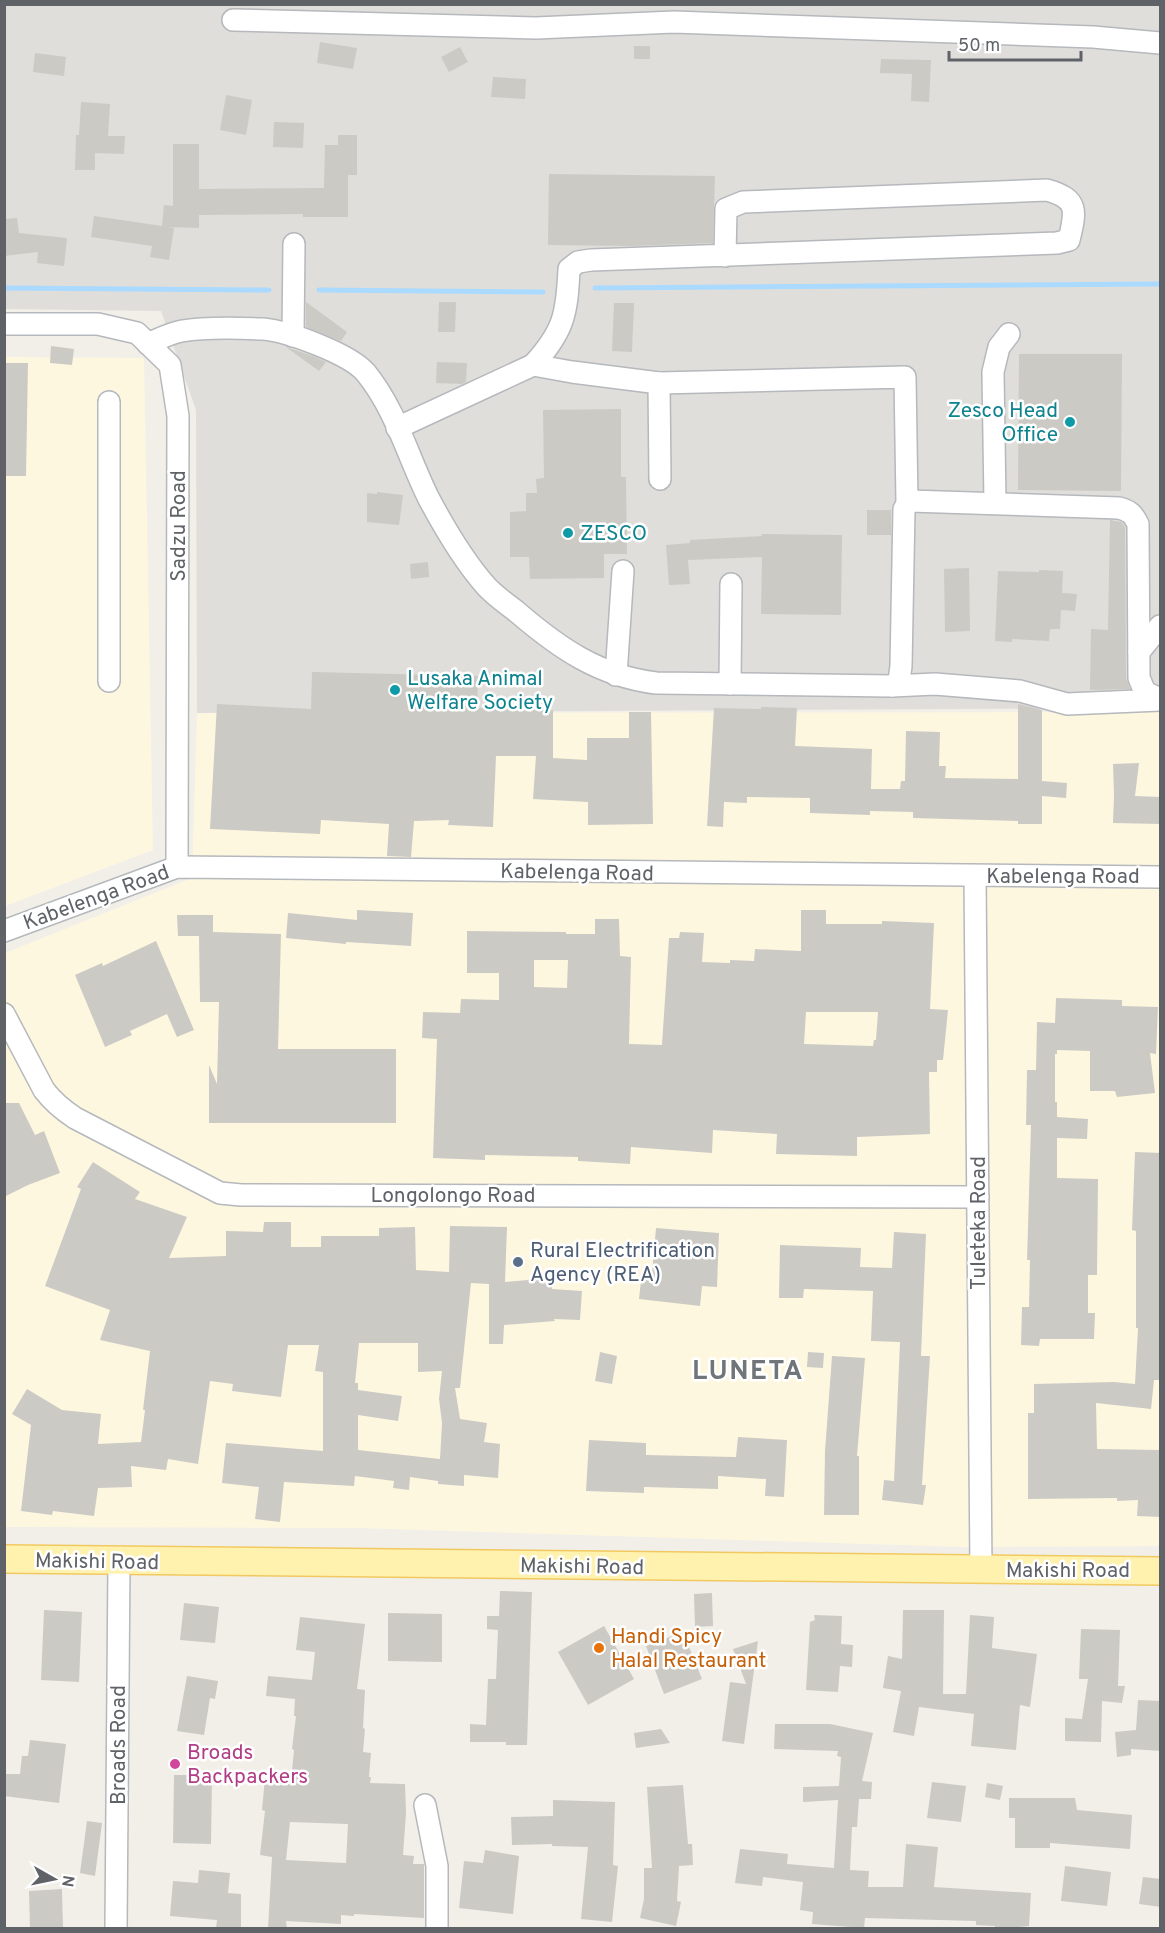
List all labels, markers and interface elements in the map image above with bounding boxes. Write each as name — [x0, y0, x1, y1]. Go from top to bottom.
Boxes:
scale bar — [949, 24, 1081, 62]
text: 50 m — [958, 35, 1000, 58]
place label: Zesco Head Office — [948, 398, 1058, 449]
marker: Zesco Head Office — [1063, 415, 1077, 429]
street label: Sadzu Road — [166, 470, 193, 582]
place label: ZESCO — [580, 521, 647, 548]
marker: ZESCO — [561, 526, 575, 540]
place label: Lusaka Animal Welfare Society — [407, 666, 553, 717]
marker: Lusaka Animal Welfare Society — [388, 683, 402, 697]
street label: Kabelenga Road — [20, 859, 173, 937]
street label: Kabelenga Road — [500, 859, 654, 888]
street label: Kabelenga Road — [986, 864, 1140, 891]
street label: Tuleteka Road — [966, 1156, 993, 1290]
street label: Longolongo Road — [370, 1183, 536, 1210]
place label: Rural Electrification Agency (REA) — [530, 1238, 715, 1289]
marker: Rural Electrification Agency (REA) — [511, 1255, 525, 1269]
district label: LUNETA — [692, 1355, 804, 1389]
street label: Makishi Road — [35, 1548, 159, 1577]
street label: Makishi Road — [520, 1553, 644, 1582]
street label: Makishi Road — [1006, 1558, 1130, 1585]
place label: Handi Spicy Halal Restaurant — [611, 1624, 767, 1675]
marker: Handi Spicy Halal Restaurant — [592, 1641, 606, 1655]
street label: Broads Road — [106, 1685, 133, 1805]
place label: Broads Backpackers — [187, 1740, 308, 1791]
marker: Broads Backpackers — [168, 1757, 182, 1771]
north arrow — [24, 1849, 84, 1909]
text: N — [56, 1874, 78, 1888]

